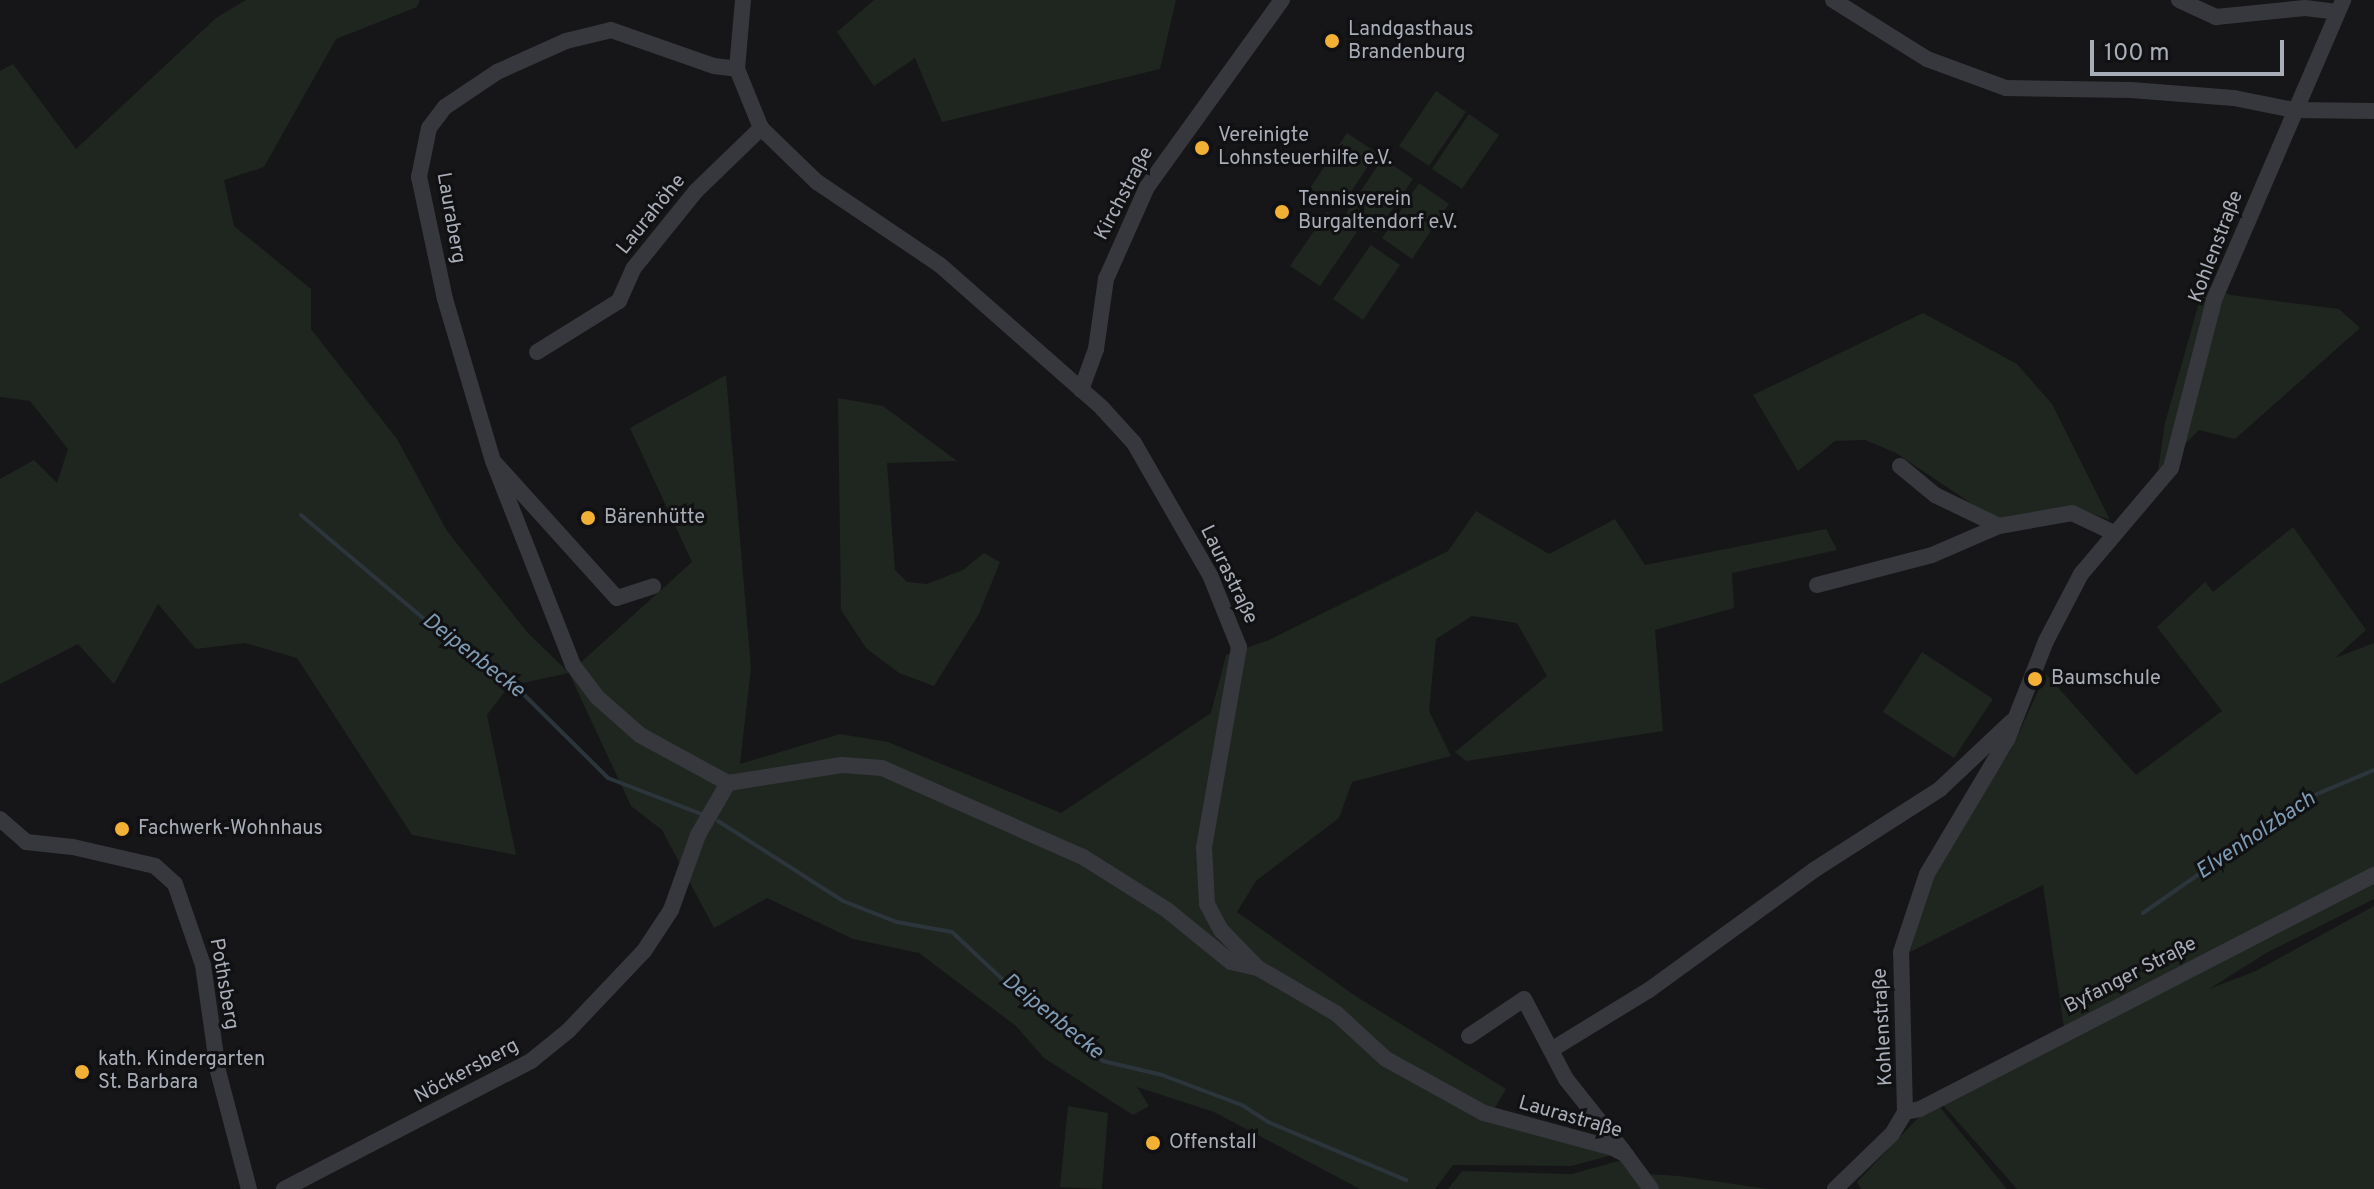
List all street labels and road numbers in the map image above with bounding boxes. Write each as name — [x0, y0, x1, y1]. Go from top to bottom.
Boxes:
street label: Kirchstraße — [1090, 143, 1160, 245]
street label: Laurahöhe — [612, 170, 692, 260]
street label: Lauraberg — [430, 171, 470, 265]
street label: Kohlenstraße — [2185, 188, 2249, 306]
street label: Laurastraße — [1194, 522, 1262, 628]
street label: Byfanger Straße — [2061, 932, 2201, 1020]
street label: Pothsberg — [203, 936, 243, 1032]
street label: Kohlenstraße — [1869, 967, 1899, 1087]
street label: Nöckersberg — [411, 1034, 523, 1110]
street label: Laurastraße — [1515, 1092, 1625, 1144]

